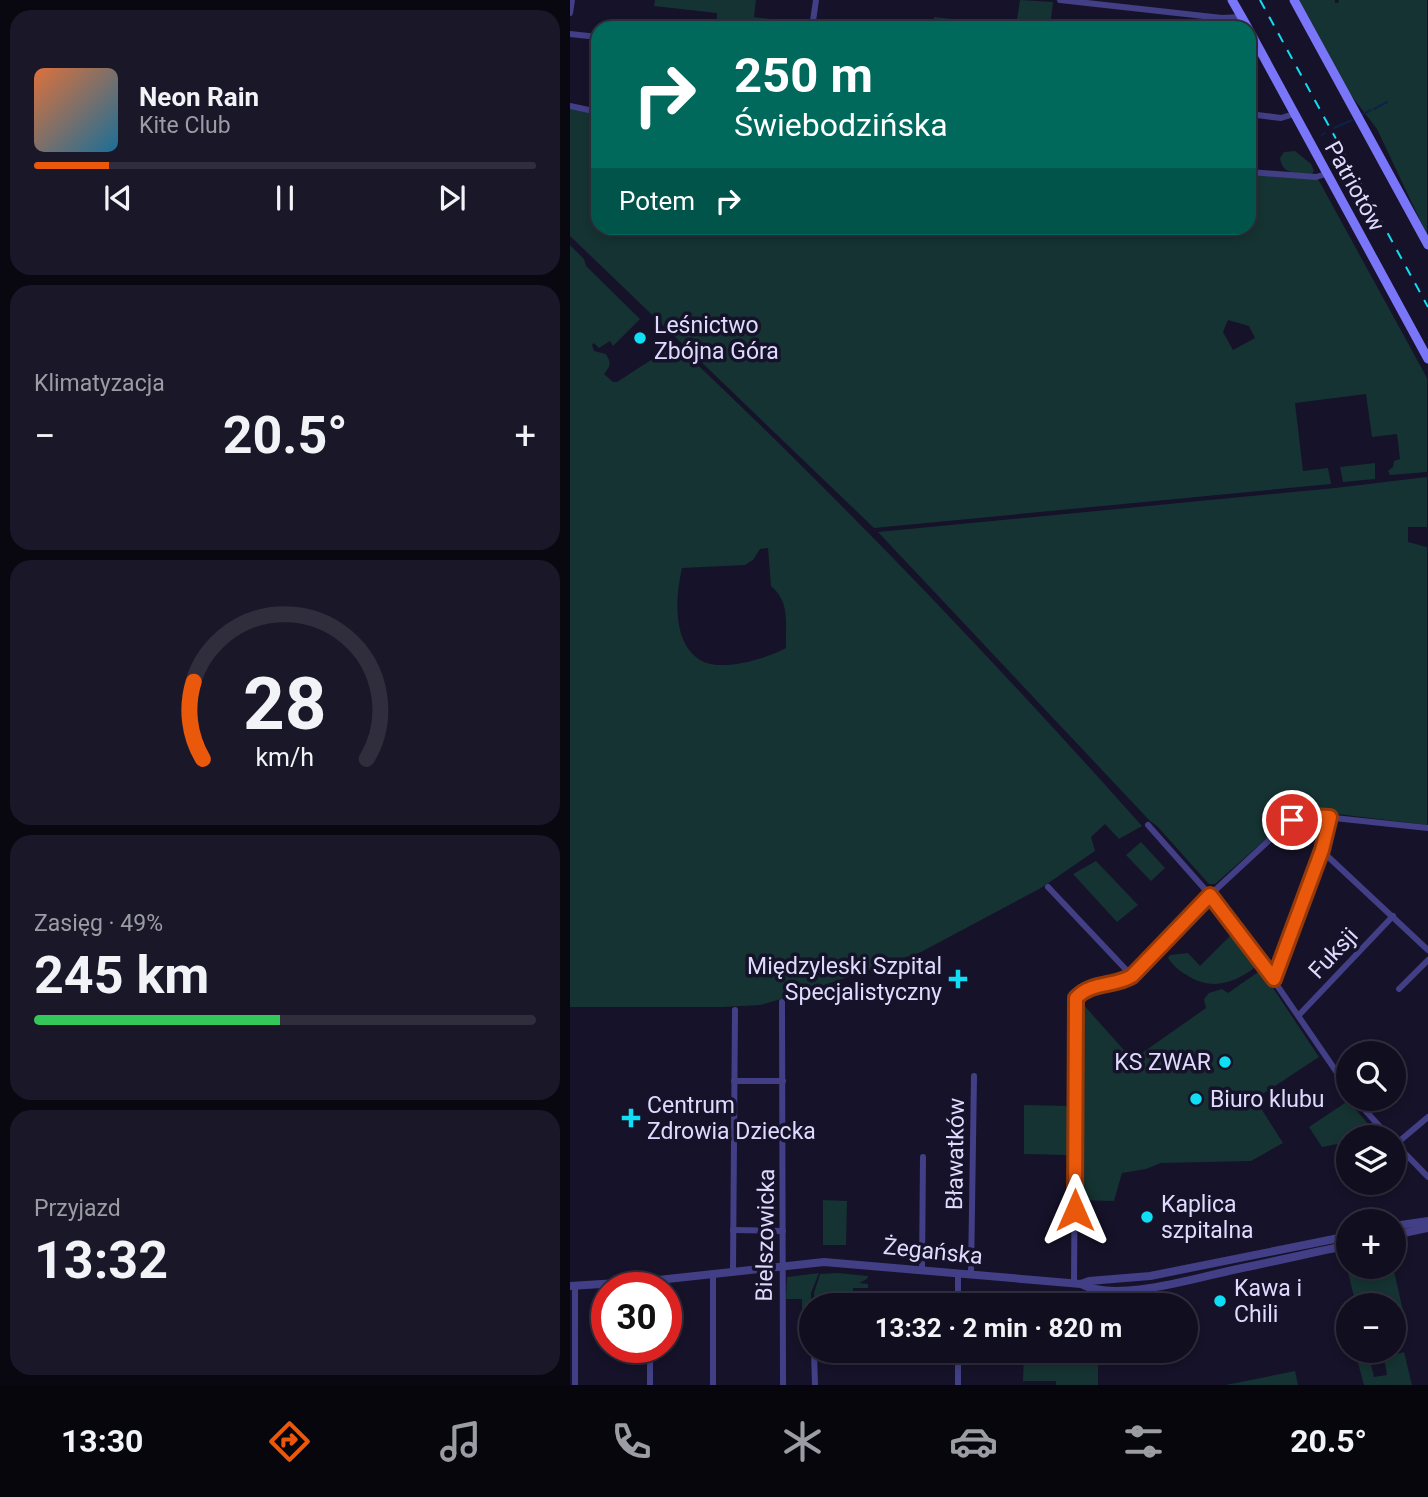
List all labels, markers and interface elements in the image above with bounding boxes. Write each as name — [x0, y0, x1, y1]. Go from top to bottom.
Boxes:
text: 250 m — [734, 47, 873, 104]
icon: right — [619, 49, 710, 140]
text: Neon Rain — [139, 82, 259, 112]
text: Świebodzińska — [734, 106, 948, 144]
text: Kite Club — [139, 112, 231, 139]
street label: Patriotów — [1319, 137, 1390, 236]
icon: previous — [99, 179, 137, 217]
icon: pause — [266, 179, 304, 217]
icon: next — [433, 179, 471, 217]
icon: right — [709, 182, 747, 220]
text: Potem — [619, 186, 695, 216]
place label: Leśnictwo Zbójna Góra — [654, 312, 779, 365]
marker: Leśnictwo Zbójna Góra — [632, 330, 648, 346]
text: Klimatyzacja — [34, 370, 165, 397]
text: 20.5° — [223, 405, 348, 466]
text: − — [34, 414, 56, 458]
text: + — [514, 414, 536, 458]
text: 28 — [243, 661, 327, 747]
text: km/h — [256, 742, 314, 771]
pin — [1262, 790, 1322, 850]
icon: arrive — [1273, 801, 1311, 839]
text: Zasięg · 49% — [34, 910, 163, 937]
street label: Fuksji — [1303, 922, 1364, 984]
text: 245 km — [34, 945, 209, 1006]
place label: Międzyleski Szpital Specjalistyczny — [747, 953, 942, 1006]
marker: Międzyleski Szpital Specjalistyczny — [948, 969, 968, 989]
map controls — [1336, 1041, 1406, 1363]
button: search — [1336, 1041, 1406, 1111]
place label: KS ZWAR — [1114, 1049, 1211, 1076]
marker: KS ZWAR — [1217, 1054, 1233, 1070]
place label: Biuro klubu — [1210, 1086, 1325, 1113]
marker: Biuro klubu — [1188, 1091, 1204, 1107]
place label: Centrum Zdrowia Dziecka — [647, 1092, 816, 1145]
street label: Bławatków — [941, 1098, 970, 1210]
marker: Centrum Zdrowia Dziecka — [621, 1108, 641, 1128]
button: layers — [1336, 1125, 1406, 1195]
street label: Bielszowicka — [751, 1168, 780, 1302]
position arrow — [1038, 1173, 1112, 1247]
place label: Kaplica szpitalna — [1161, 1191, 1254, 1244]
text: Przyjazd — [34, 1195, 121, 1222]
marker: Kaplica szpitalna — [1139, 1209, 1155, 1225]
button: + — [1336, 1209, 1406, 1279]
text: 13:32 — [34, 1230, 168, 1291]
street label: Żegańska — [882, 1233, 984, 1270]
speed limit sign: 30 — [591, 1272, 682, 1363]
place label: Kawa i Chili — [1234, 1275, 1302, 1328]
marker: Kawa i Chili — [1212, 1293, 1228, 1309]
button: − — [1336, 1293, 1406, 1363]
text: 13:32 · 2 min · 820 m — [875, 1313, 1122, 1343]
icon: directions — [265, 1417, 314, 1466]
icon: music — [436, 1417, 485, 1466]
icon: phone — [607, 1417, 656, 1466]
icon: climate — [778, 1417, 827, 1466]
icon: car — [949, 1417, 998, 1466]
icon: filters — [1119, 1417, 1168, 1466]
text: 13:30 — [61, 1422, 143, 1460]
text: 20.5° — [1290, 1422, 1367, 1460]

